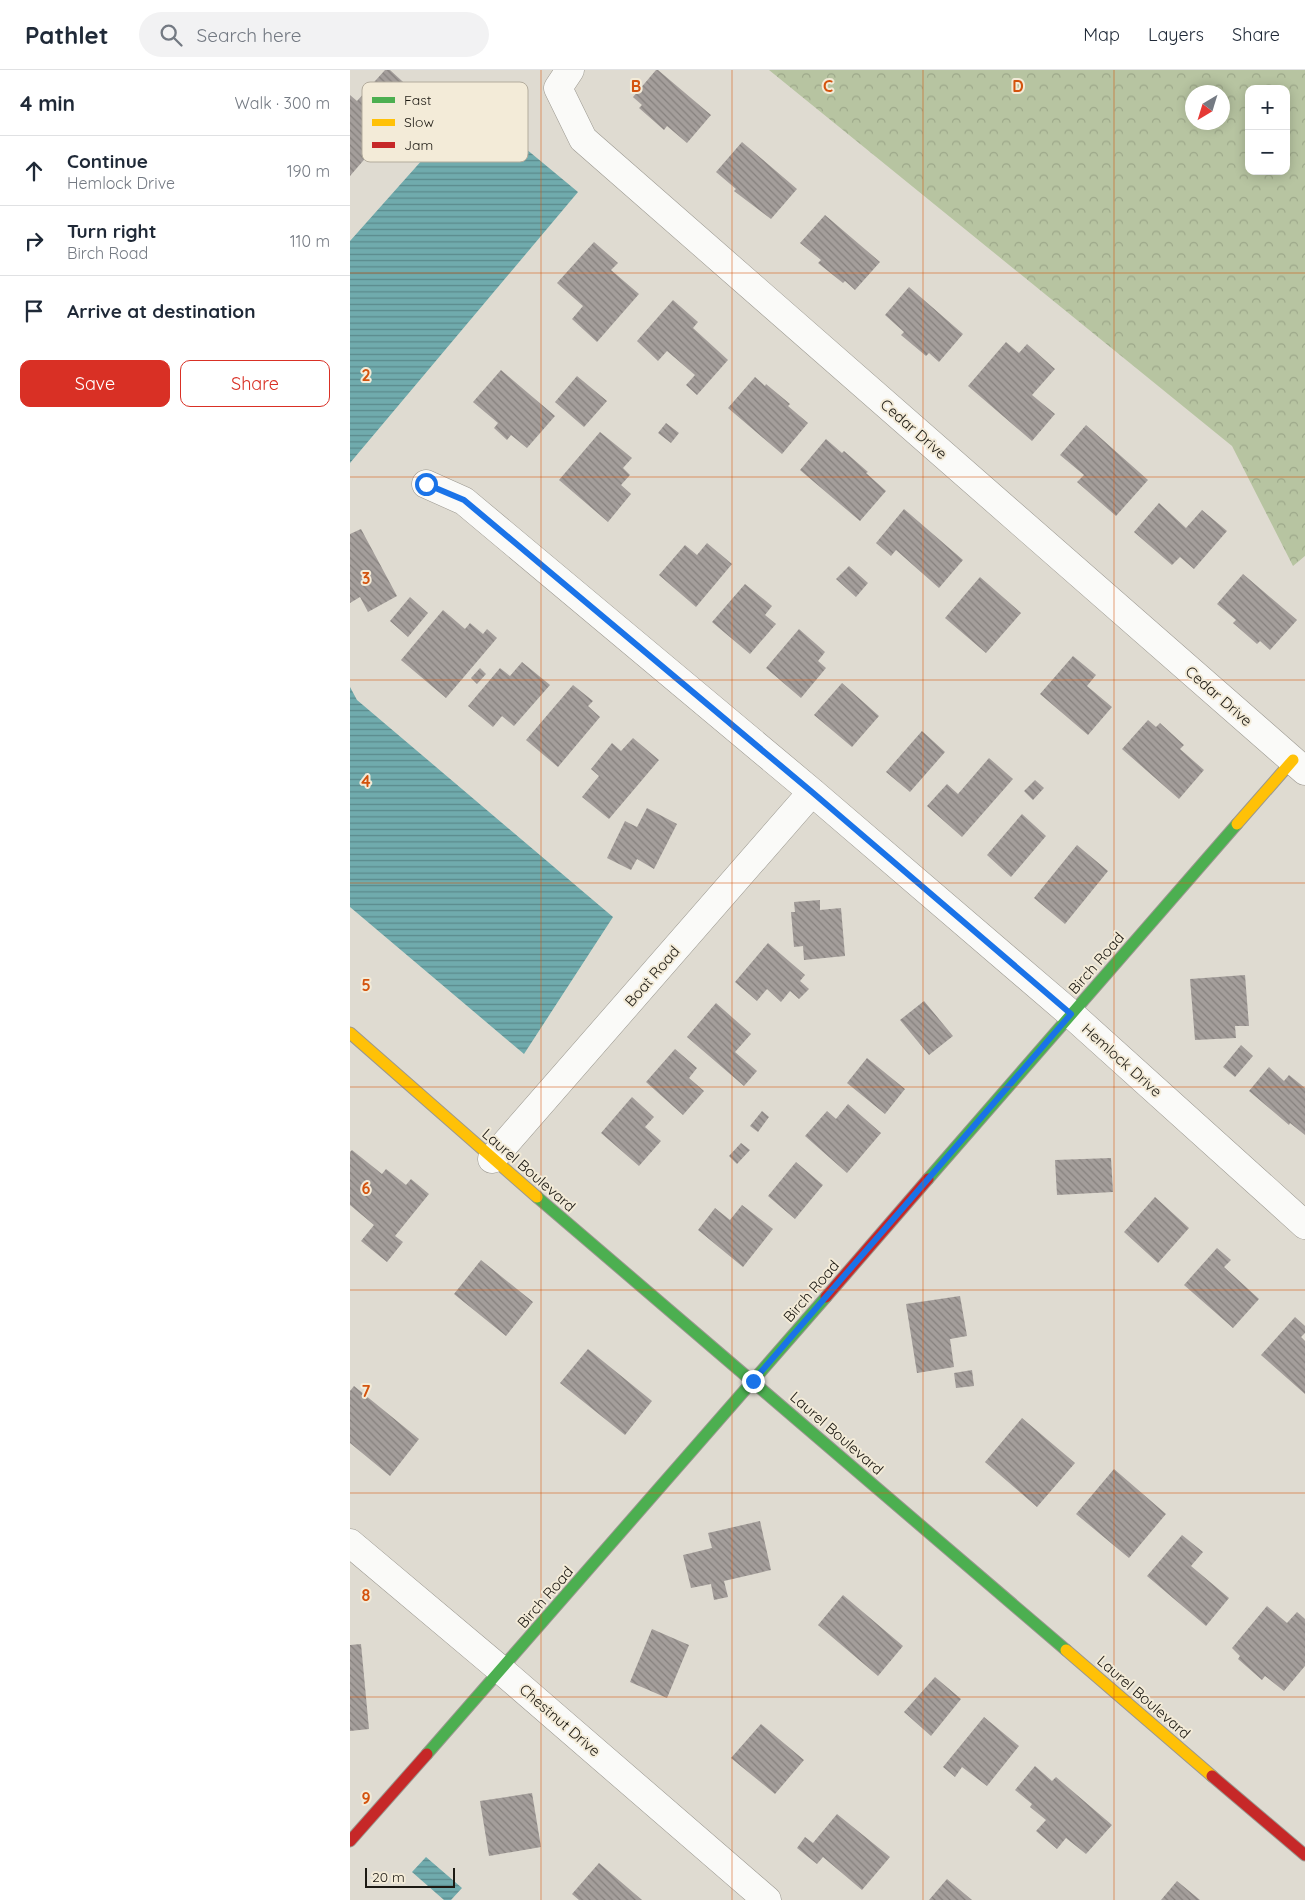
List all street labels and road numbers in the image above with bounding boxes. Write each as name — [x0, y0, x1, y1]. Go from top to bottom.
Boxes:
street label: Cedar Drive — [877, 395, 951, 463]
street label: Cedar Drive — [1182, 662, 1256, 730]
street label: Birch Road — [1064, 928, 1128, 998]
street label: Boat Road — [620, 942, 684, 1010]
street label: Hemlock Drive — [1078, 1019, 1166, 1101]
street label: Laurel Boulevard — [478, 1124, 580, 1216]
street label: Birch Road — [779, 1256, 843, 1326]
street label: Laurel Boulevard — [786, 1387, 888, 1479]
street label: Birch Road — [513, 1562, 577, 1632]
street label: Laurel Boulevard — [1093, 1651, 1195, 1743]
street label: Chestnut Drive — [516, 1680, 604, 1760]

